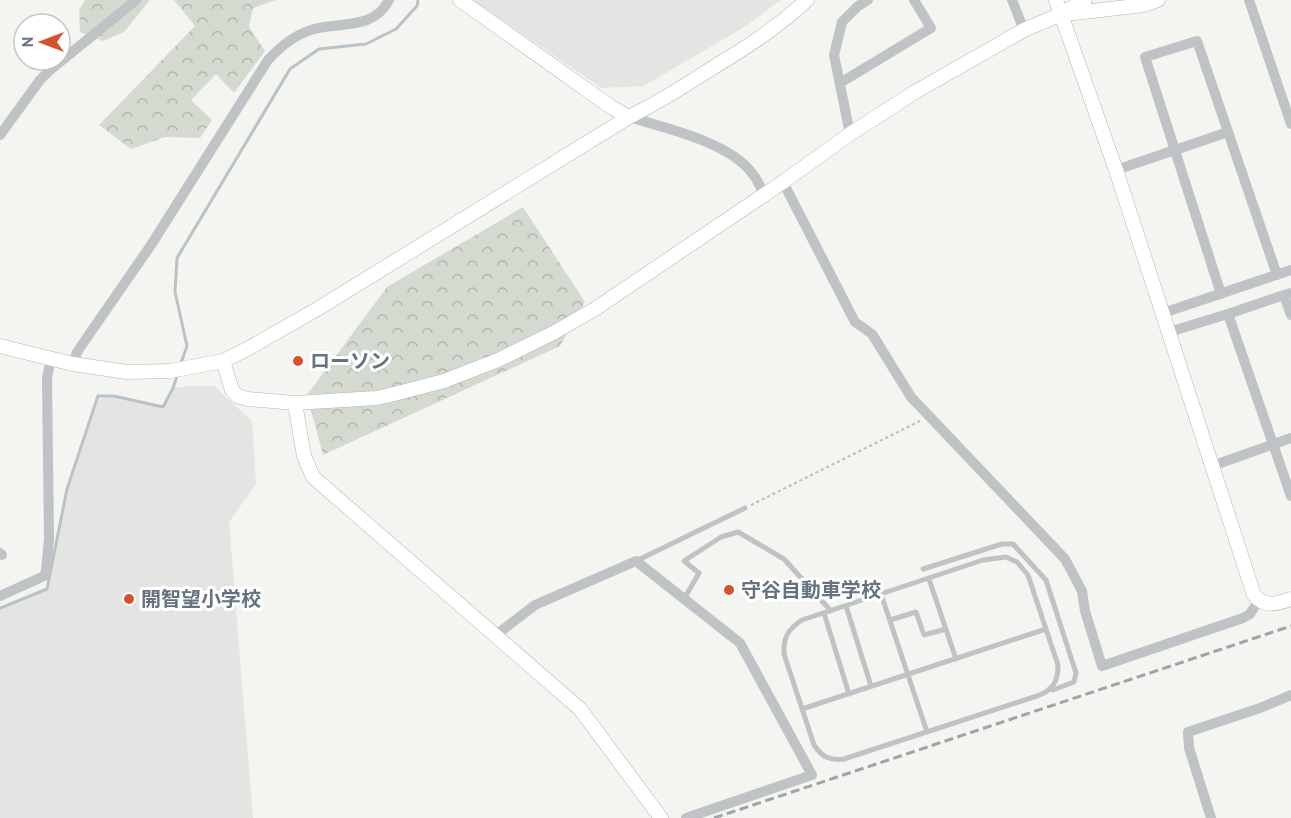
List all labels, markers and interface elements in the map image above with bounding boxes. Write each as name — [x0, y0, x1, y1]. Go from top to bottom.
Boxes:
north arrow — [12, 12, 72, 72]
text: N — [17, 37, 37, 47]
place label: ローソン — [310, 348, 390, 374]
marker: ローソン — [291, 354, 305, 368]
place label: 守谷自動車学校 — [741, 577, 881, 603]
marker: 守谷自動車学校 — [722, 583, 736, 597]
place label: 開智望小学校 — [141, 586, 261, 612]
marker: 開智望小学校 — [122, 592, 136, 606]

